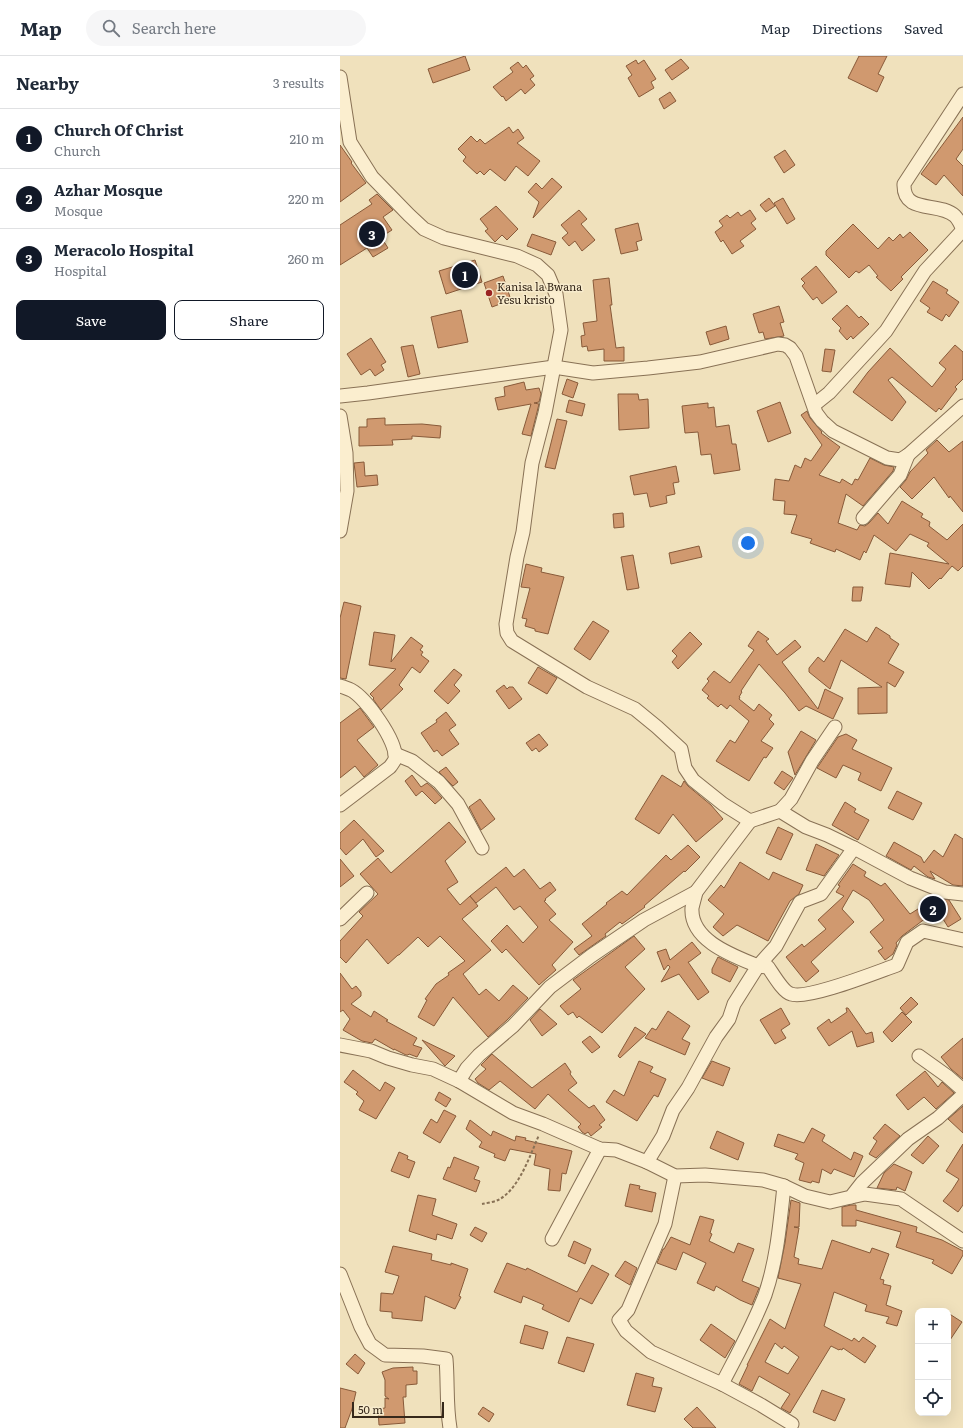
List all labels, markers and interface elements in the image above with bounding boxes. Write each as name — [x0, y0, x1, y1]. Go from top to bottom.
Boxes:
search box — [86, 10, 366, 46]
text: Map — [20, 14, 62, 42]
text: Search here — [132, 16, 216, 39]
icon: search — [100, 17, 122, 39]
text: Map — [760, 18, 790, 38]
text: Directions — [812, 18, 882, 38]
text: Saved — [904, 18, 943, 38]
text: Nearby — [16, 70, 79, 95]
text: 3 results — [273, 73, 324, 92]
text: Church Of Christ — [54, 118, 184, 141]
text: 1 — [26, 129, 32, 148]
text: 210 m — [289, 129, 324, 148]
text: Church — [54, 141, 101, 160]
text: Azhar Mosque — [54, 178, 163, 201]
text: 2 — [26, 189, 32, 208]
text: 220 m — [288, 189, 324, 208]
text: Mosque — [54, 201, 103, 220]
pin: 3 — [359, 219, 385, 249]
text: Meracolo Hospital — [54, 238, 194, 261]
text: 3 — [25, 249, 33, 268]
text: 260 m — [288, 249, 324, 268]
pin: 1 — [452, 260, 478, 290]
text: Hospital — [54, 261, 107, 280]
place label: Kanisa la Bwana Yesu kristo — [497, 278, 582, 307]
marker: Kanisa la Bwana Yesu kristo — [484, 288, 494, 298]
button: Save — [16, 300, 166, 340]
button: Share — [174, 300, 324, 340]
your location — [738, 533, 758, 553]
pin: 2 — [920, 894, 946, 924]
map controls — [915, 1308, 951, 1416]
button: + — [915, 1308, 951, 1344]
button: − — [915, 1344, 951, 1380]
button: locate — [915, 1380, 951, 1416]
scale bar — [352, 1400, 444, 1419]
text: 50 m — [358, 1401, 383, 1417]

